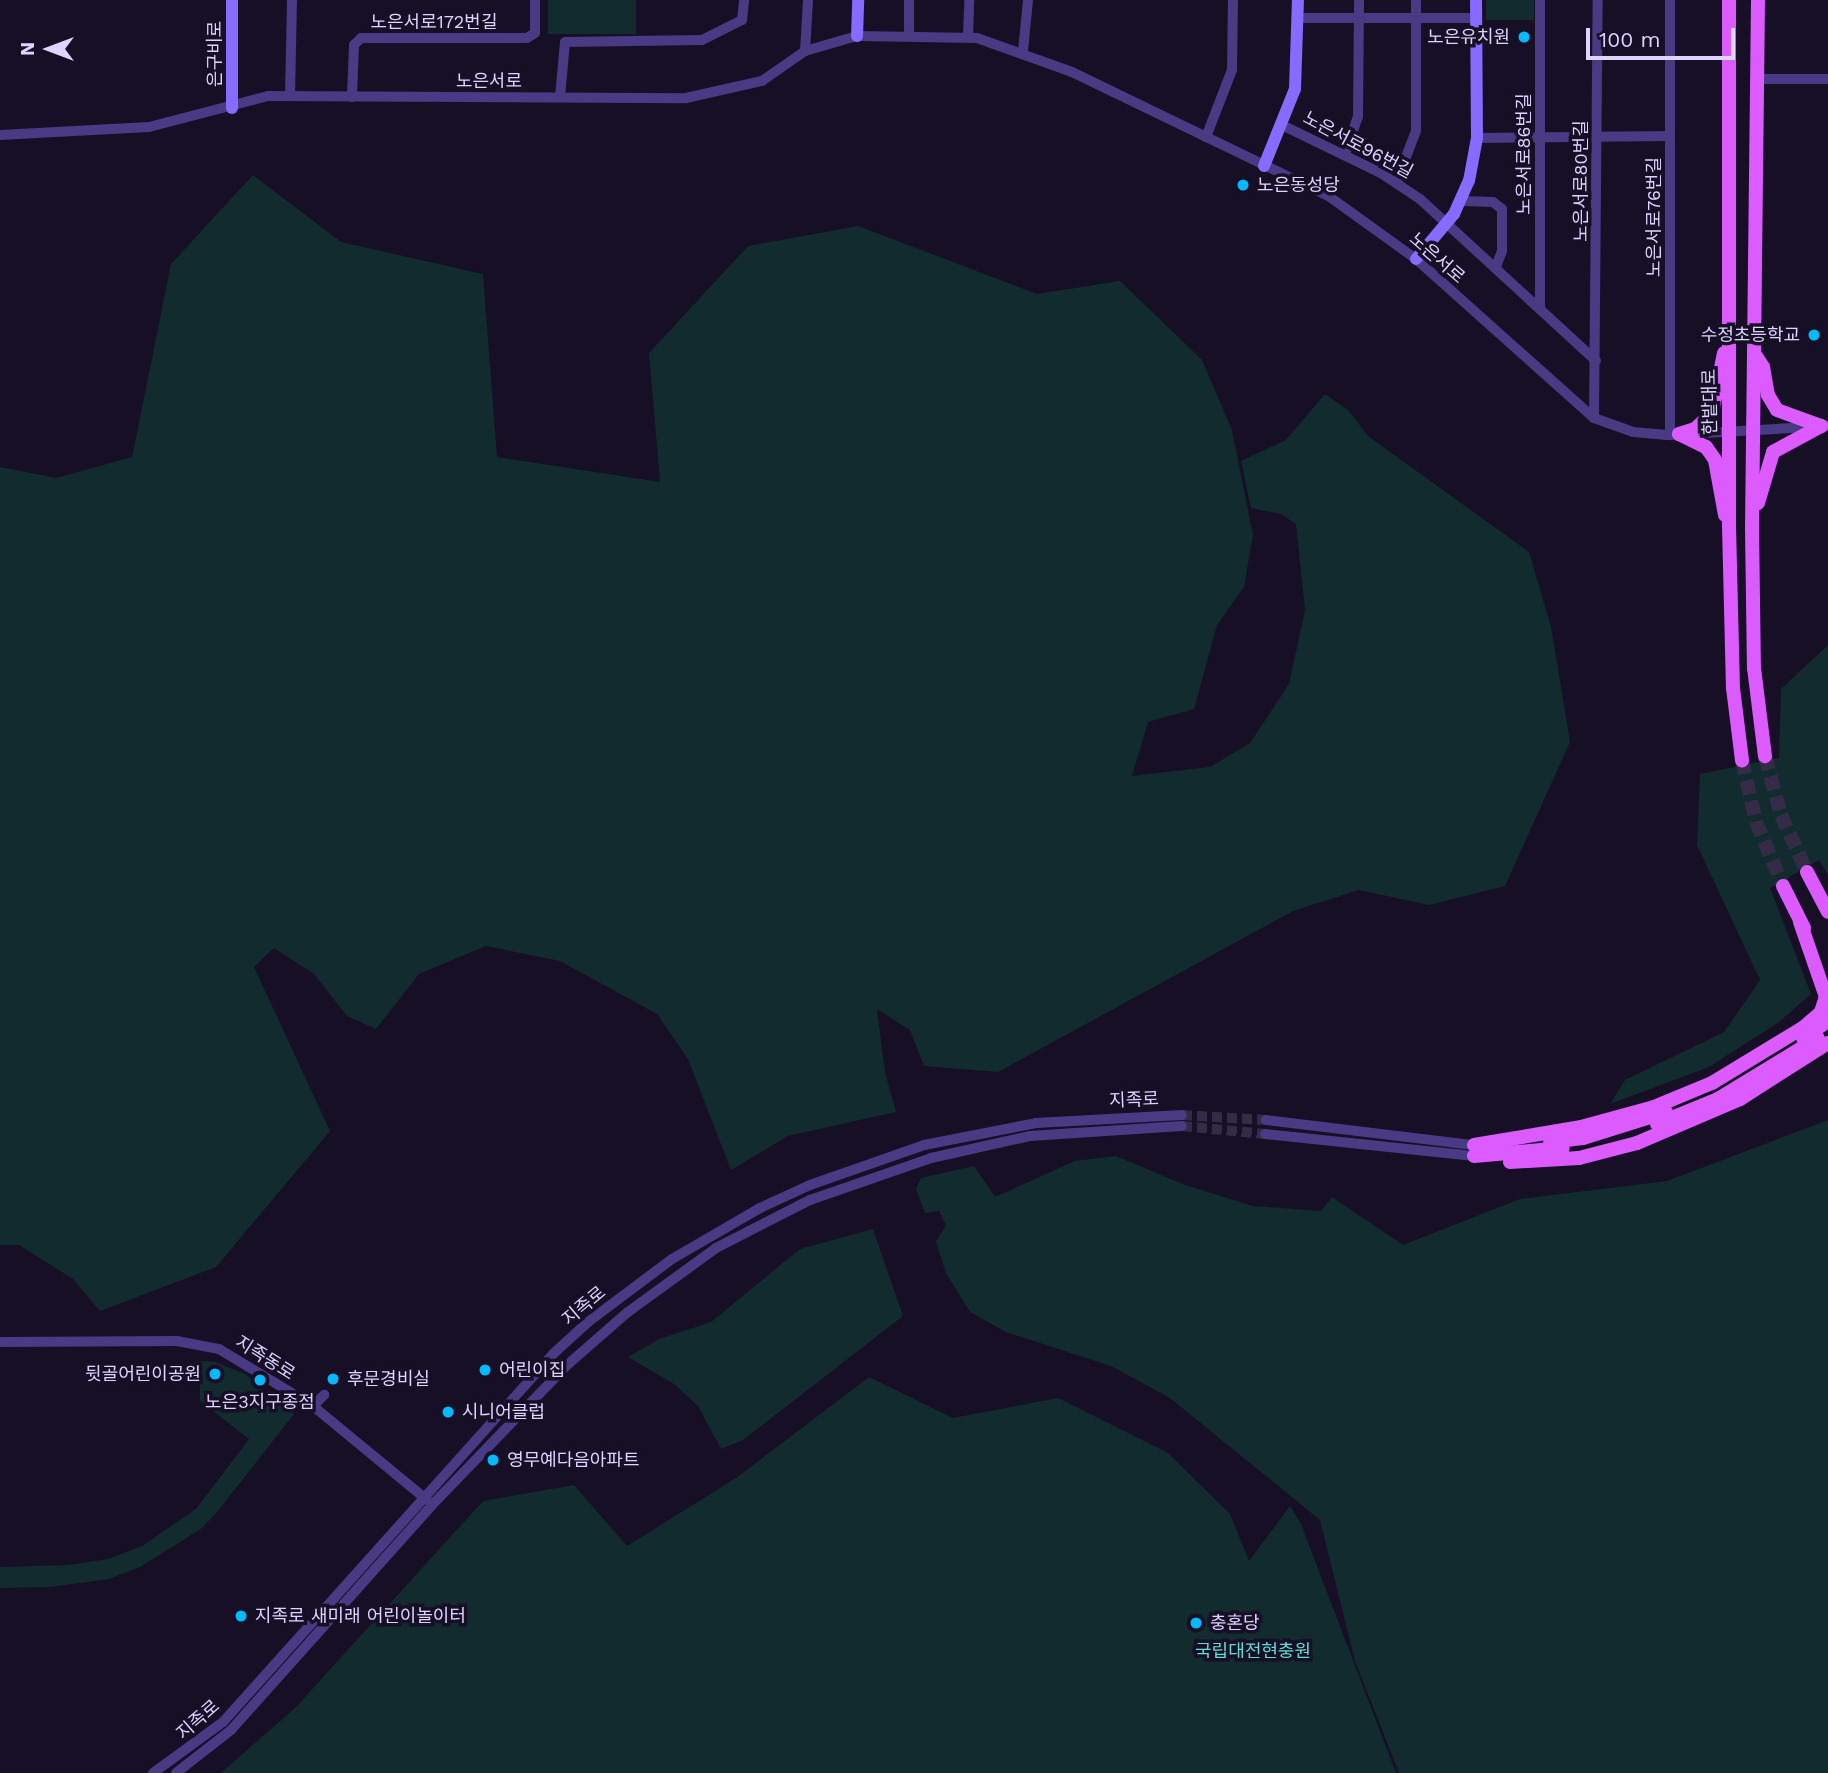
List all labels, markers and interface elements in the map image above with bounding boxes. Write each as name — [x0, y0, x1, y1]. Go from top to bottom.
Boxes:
street label: 노은서로172번길 — [371, 11, 497, 33]
north arrow — [14, 14, 84, 84]
scale bar — [1590, 14, 1739, 58]
street label: 은구비로 — [204, 21, 226, 87]
place label: 노은유치원 — [1427, 26, 1510, 48]
text: 100 m — [1599, 27, 1661, 52]
marker: 노은유치원 — [1516, 29, 1532, 45]
text: N — [16, 42, 39, 56]
street label: 노은서로 — [456, 70, 522, 92]
street label: 노은서로86번길 — [1513, 93, 1535, 215]
street label: 노은서로96번길 — [1299, 107, 1417, 183]
street label: 노은서로80번길 — [1570, 120, 1592, 242]
street label: 노은서로76번길 — [1643, 157, 1665, 277]
place label: 노은동성당 — [1257, 174, 1340, 196]
marker: 노은동성당 — [1235, 177, 1251, 193]
street label: 노은서로 — [1405, 228, 1469, 288]
place label: 수정초등학교 — [1701, 324, 1800, 346]
marker: 수정초등학교 — [1806, 327, 1822, 343]
street label: 한밭대로 — [1699, 369, 1721, 435]
street label: 지족로 — [1109, 1088, 1159, 1112]
street label: 지족로 — [558, 1282, 610, 1330]
street label: 지족동로 — [231, 1331, 299, 1385]
place label: 어린이집 — [499, 1359, 565, 1381]
marker: 어린이집 — [477, 1362, 493, 1378]
place label: 뒷골어린이공원 — [85, 1363, 201, 1385]
marker: 뒷골어린이공원 — [207, 1366, 223, 1382]
place label: 후문경비실 — [347, 1368, 430, 1390]
marker: 후문경비실 — [325, 1371, 341, 1387]
marker: 노은3지구종점 — [252, 1372, 268, 1388]
place label: 노은3지구종점 — [205, 1391, 315, 1413]
place label: 시니어클럽 — [462, 1401, 545, 1423]
marker: 시니어클럽 — [440, 1404, 456, 1420]
place label: 영무예다음아파트 — [507, 1449, 639, 1471]
marker: 영무예다음아파트 — [485, 1452, 501, 1468]
place label: 지족로 새미래 어린이놀이터 — [255, 1605, 466, 1627]
marker: 지족로 새미래 어린이놀이터 — [233, 1608, 249, 1624]
place label: 충혼당 — [1210, 1612, 1260, 1634]
marker: 충혼당 — [1188, 1615, 1204, 1631]
park label: 국립대전현충원 — [1195, 1640, 1311, 1662]
street label: 지족로 — [172, 1696, 224, 1744]

